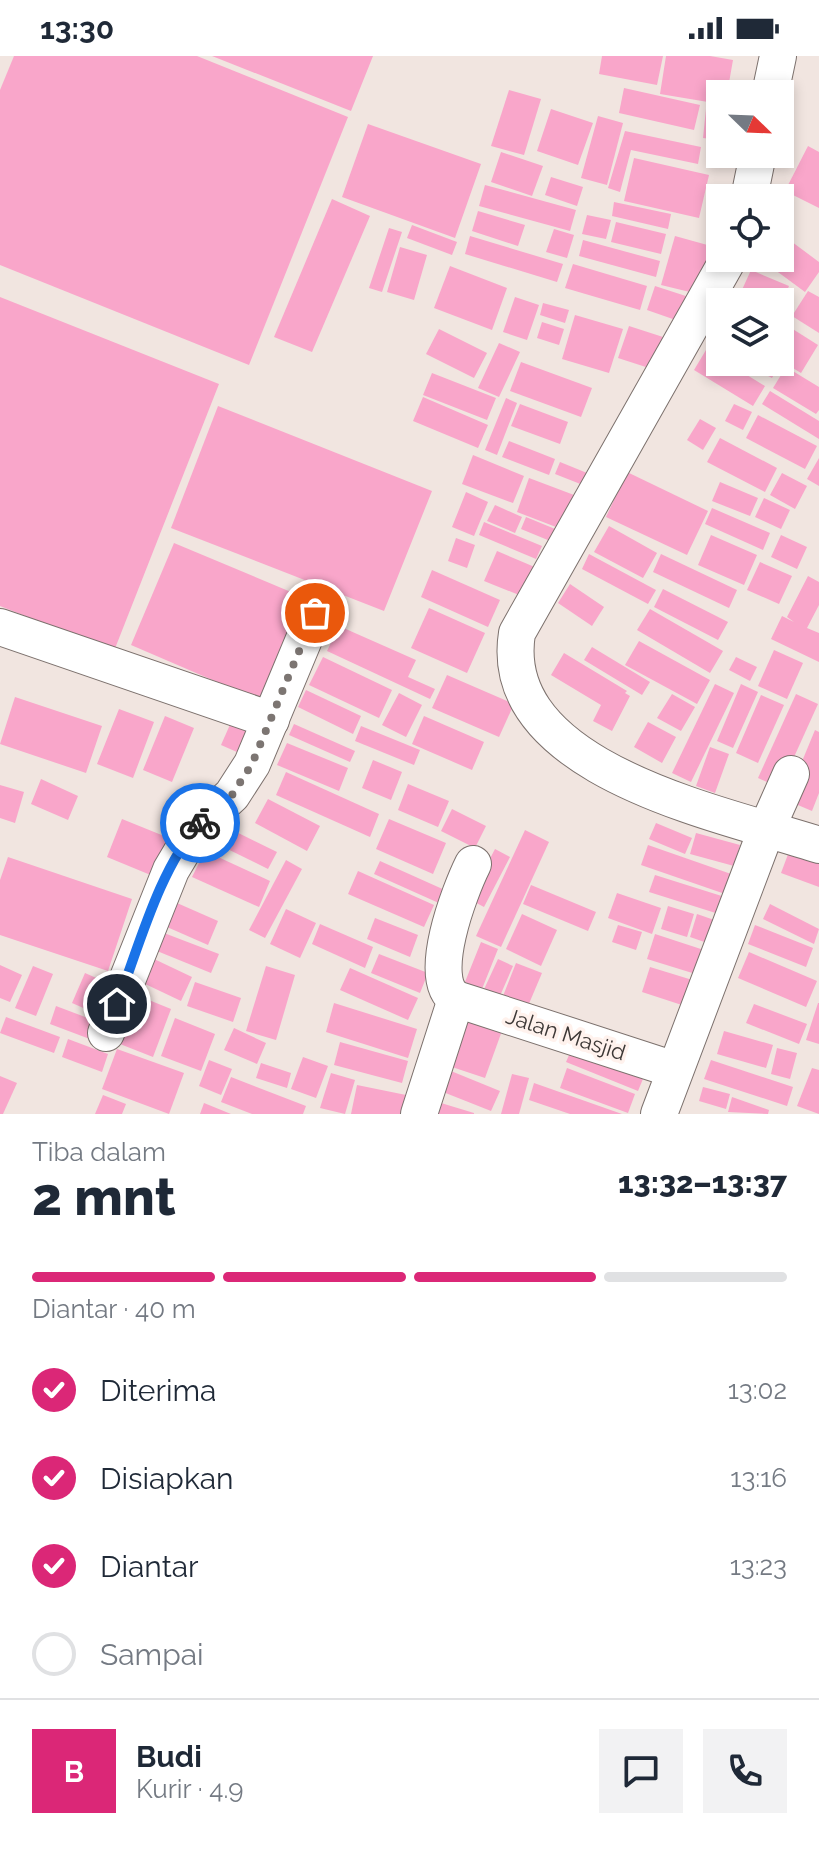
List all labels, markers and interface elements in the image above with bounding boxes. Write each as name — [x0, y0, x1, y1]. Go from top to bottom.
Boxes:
text: 13:30 — [40, 11, 114, 46]
north arrow — [706, 80, 794, 168]
map controls — [706, 80, 794, 376]
button: locate — [706, 184, 794, 272]
button: layers — [706, 288, 794, 376]
pin — [281, 579, 349, 647]
icon: bag — [293, 591, 337, 635]
courier — [160, 783, 240, 863]
icon: bike — [178, 801, 222, 845]
pin — [83, 970, 151, 1038]
icon: home — [95, 982, 139, 1026]
street label: Jalan Masjid — [503, 1002, 629, 1066]
text: Tiba dalam — [32, 1137, 166, 1167]
text: 13:32–13:37 — [618, 1165, 787, 1200]
text: 2 mnt — [32, 1166, 176, 1227]
text: Diantar · 40 m — [32, 1294, 196, 1324]
icon: check — [32, 1368, 76, 1412]
text: Diterima — [100, 1373, 216, 1408]
text: 13:02 — [728, 1375, 787, 1405]
icon: check — [32, 1456, 76, 1500]
text: Disiapkan — [100, 1461, 234, 1496]
text: 13:16 — [730, 1463, 787, 1493]
icon: check — [32, 1544, 76, 1588]
text: Diantar — [100, 1549, 199, 1584]
text: 13:23 — [730, 1551, 787, 1581]
text: Sampai — [100, 1637, 204, 1672]
button: chat — [599, 1729, 683, 1813]
button: phone — [703, 1729, 787, 1813]
text: Budi — [136, 1739, 202, 1774]
text: B — [64, 1754, 84, 1789]
text: Kurir · 4.9 — [136, 1774, 244, 1804]

